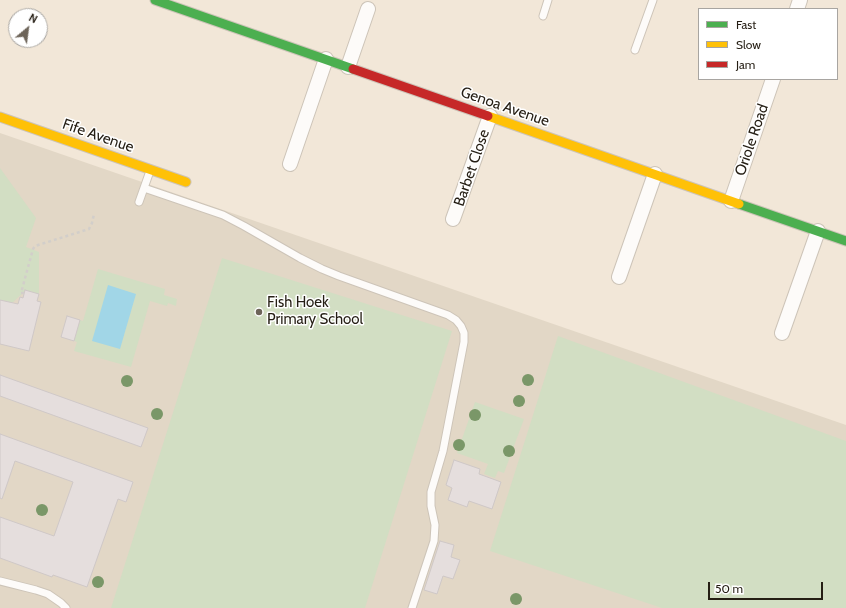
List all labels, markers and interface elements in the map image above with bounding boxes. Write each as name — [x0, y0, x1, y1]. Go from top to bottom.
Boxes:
north arrow — [8, 8, 48, 48]
legend — [698, 8, 838, 80]
text: N — [27, 10, 40, 26]
text: Fast — [736, 17, 756, 32]
text: Slow — [736, 37, 761, 52]
text: Jam — [736, 57, 755, 72]
street label: Genoa Avenue — [458, 83, 552, 131]
street label: Oriole Road — [731, 102, 773, 178]
street label: Fife Avenue — [60, 115, 136, 157]
street label: Barbet Close — [450, 127, 494, 209]
place label: Fish Hoek Primary School — [267, 294, 363, 329]
marker: Fish Hoek Primary School — [254, 307, 264, 317]
scale bar — [710, 574, 825, 600]
text: 50 m — [715, 581, 743, 596]

